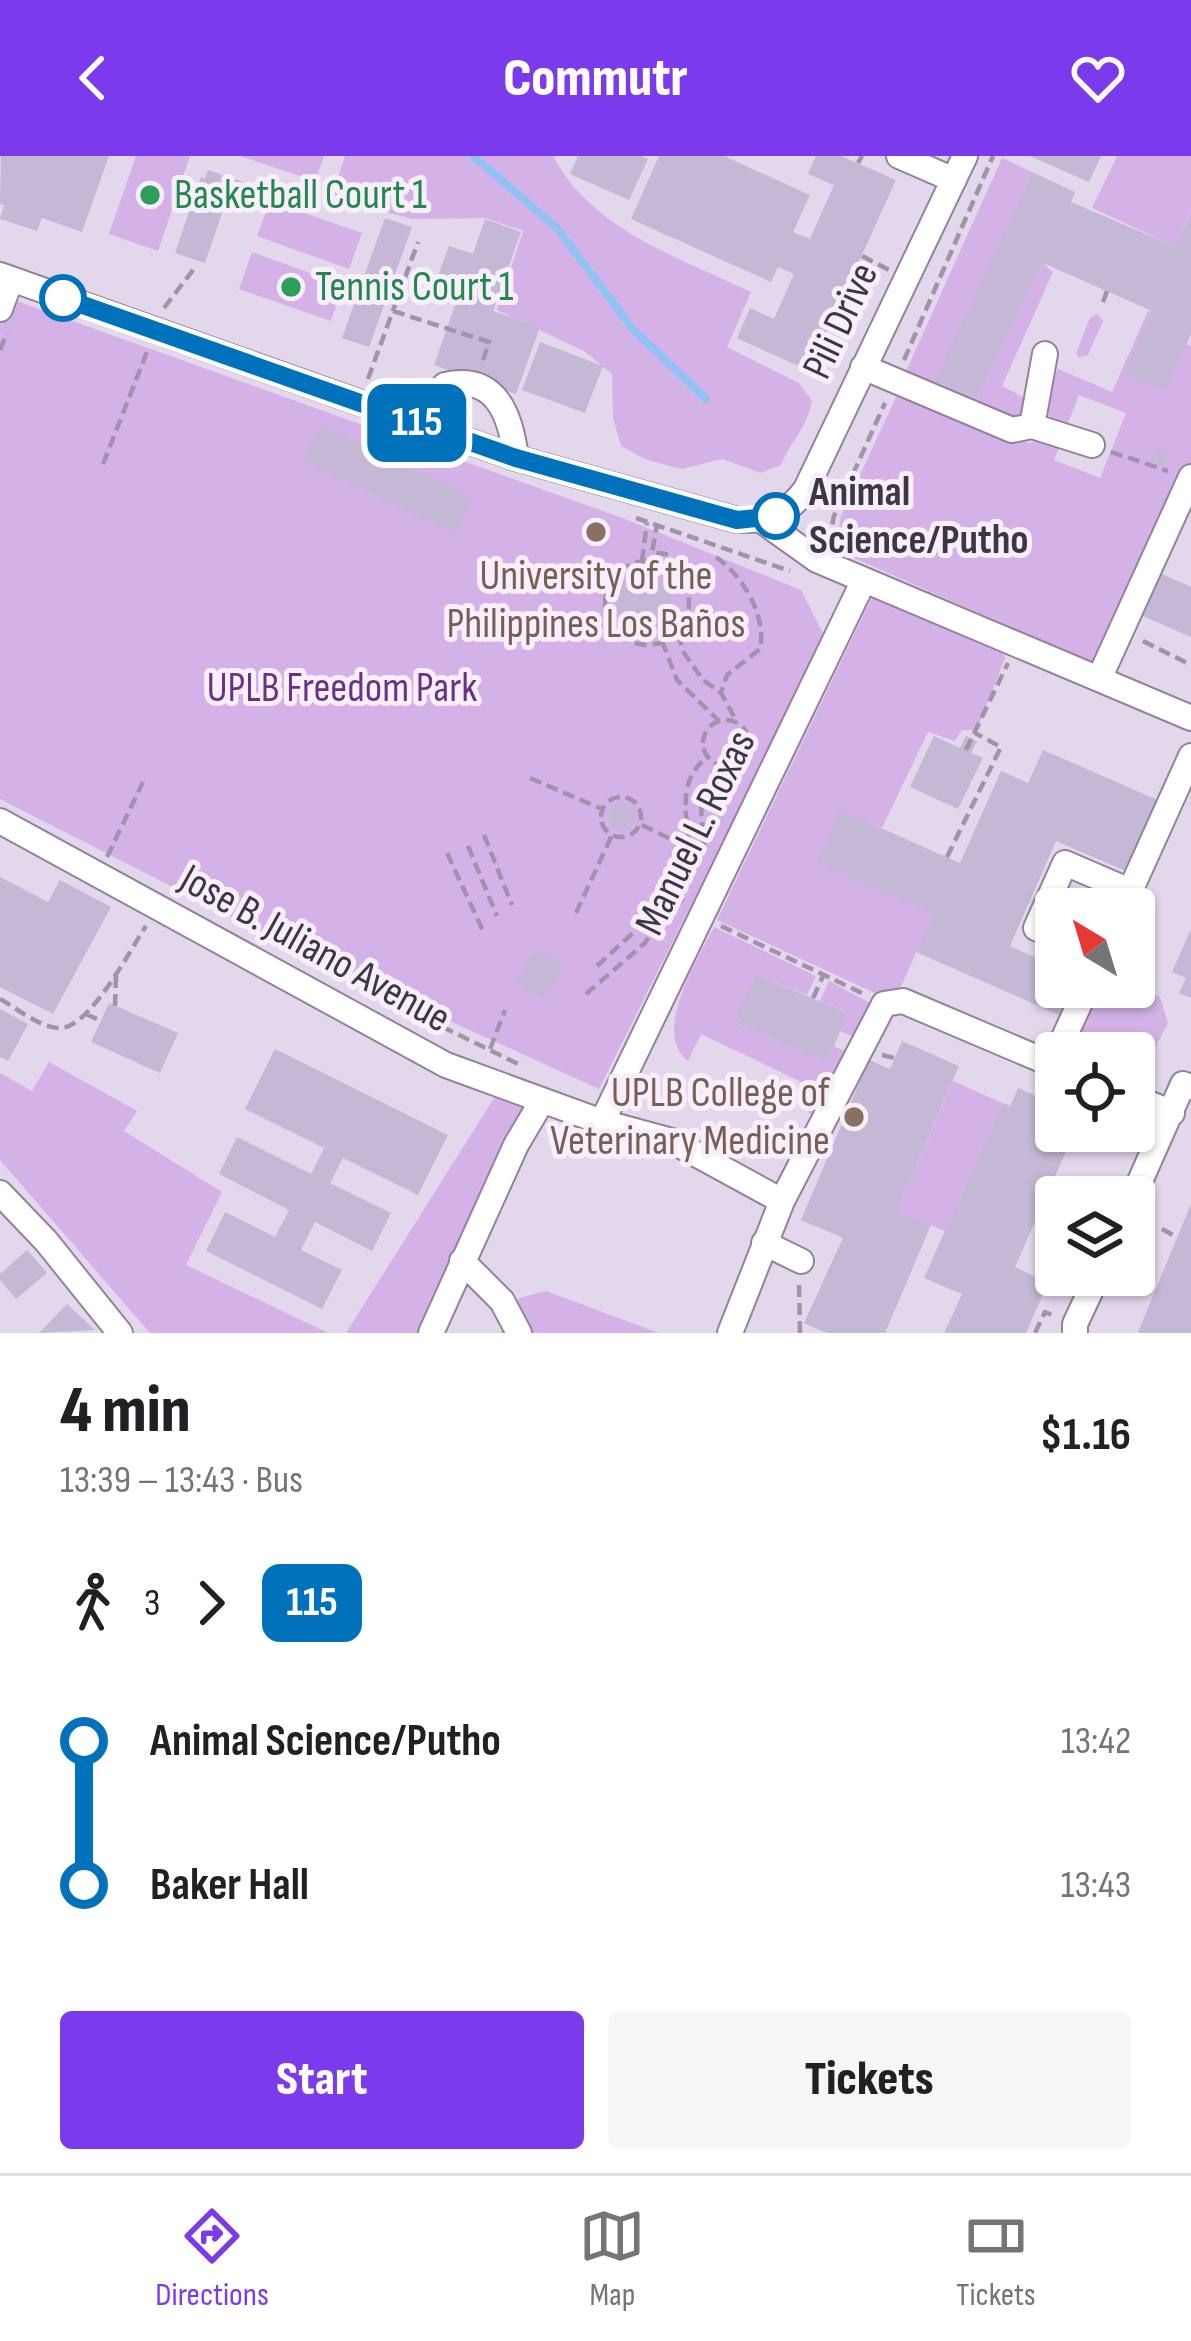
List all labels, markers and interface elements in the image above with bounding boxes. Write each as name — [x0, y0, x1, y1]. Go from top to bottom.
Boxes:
icon: back — [60, 45, 126, 111]
icon: heart — [1065, 45, 1131, 111]
text: Commutr — [503, 46, 688, 111]
place label: Basketball Court 1 — [174, 170, 427, 221]
marker: Basketball Court 1 — [137, 182, 163, 208]
street label: Pili Drive — [792, 255, 890, 387]
place label: Tennis Court 1 — [315, 262, 514, 313]
marker: Tennis Court 1 — [278, 274, 304, 300]
unlabelled marker — [41, 276, 85, 320]
line badge: 115 — [348, 384, 486, 462]
text: 115 — [391, 397, 443, 448]
place label: Animal Science/Putho — [808, 467, 1029, 566]
marker: Animal Science/Putho — [754, 494, 798, 538]
marker: University of the Philippines Los Baños — [583, 519, 609, 545]
place label: University of the Philippines Los Baños — [447, 551, 745, 650]
park label: UPLB Freedom Park — [207, 663, 477, 714]
street label: Manuel L. Roxas — [625, 723, 767, 943]
street label: Jose B. Juliano Avenue — [170, 853, 459, 1044]
north arrow — [1035, 888, 1155, 1008]
map controls — [1035, 888, 1155, 1296]
button: locate — [1035, 1032, 1155, 1152]
place label: UPLB College of Veterinary Medicine — [550, 1068, 831, 1167]
marker: UPLB College of Veterinary Medicine — [841, 1104, 867, 1130]
button: layers — [1035, 1176, 1155, 1296]
text: 4 min — [60, 1372, 191, 1451]
text: $1.16 — [1040, 1408, 1131, 1463]
text: 13:39 – 13:43 · Bus — [60, 1457, 303, 1504]
icon: walk — [60, 1570, 126, 1636]
icon: forward — [178, 1570, 244, 1636]
text: 115 — [286, 1577, 338, 1628]
text: 3 — [144, 1580, 160, 1627]
text: Animal Science/Putho — [150, 1714, 501, 1769]
text: 13:42 — [1061, 1718, 1131, 1765]
text: Baker Hall — [150, 1858, 309, 1913]
text: 13:43 — [1061, 1862, 1131, 1909]
button: Start — [60, 2011, 584, 2149]
button: Tickets — [608, 2011, 1131, 2149]
tab: Directions — [155, 2203, 269, 2315]
tab: Map — [579, 2203, 645, 2315]
tab: Tickets — [956, 2203, 1036, 2315]

